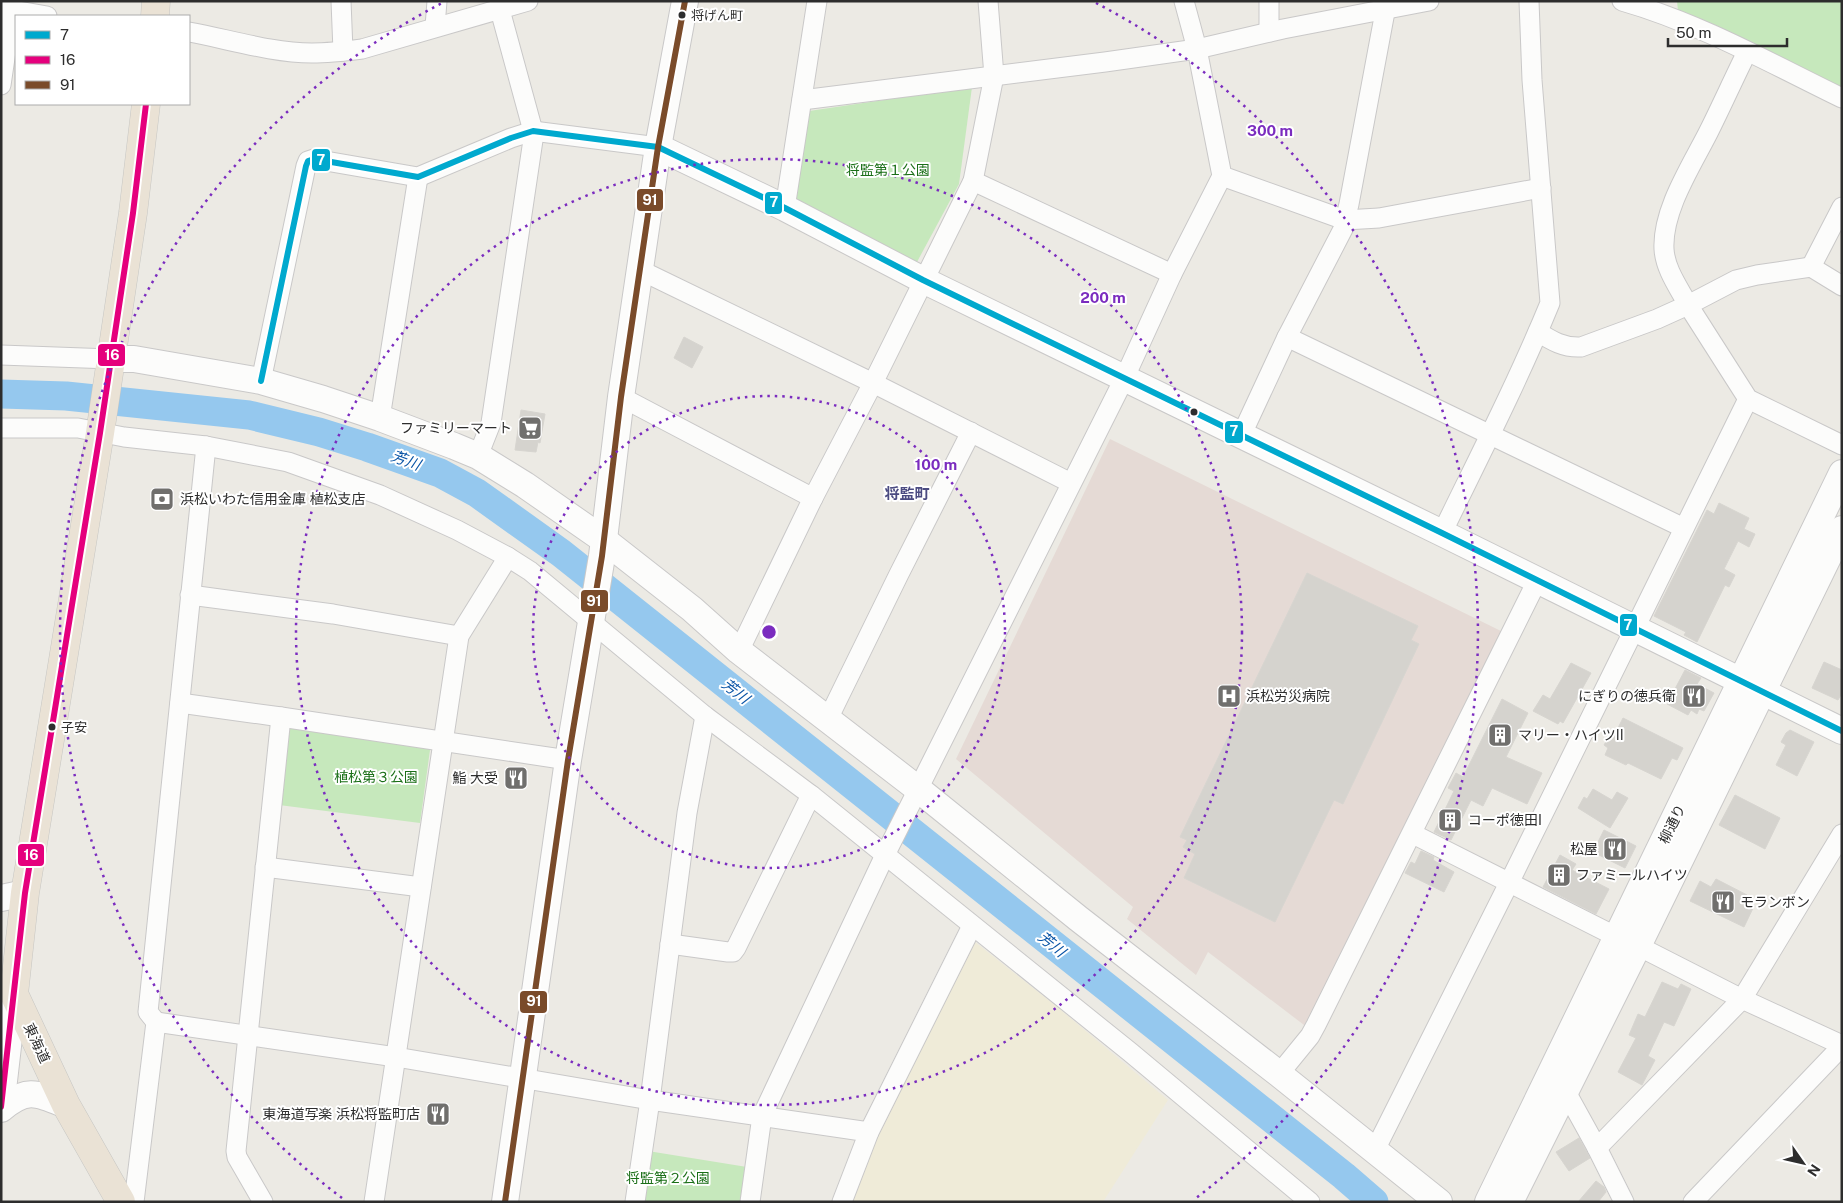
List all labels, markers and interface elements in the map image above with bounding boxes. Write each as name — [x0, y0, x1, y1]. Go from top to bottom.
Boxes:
place label: 将げん町 — [691, 8, 743, 23]
marker: 将げん町 — [677, 10, 687, 20]
legend — [15, 15, 190, 105]
scale bar — [1668, 15, 1787, 47]
text: 50 m — [1676, 24, 1711, 41]
text: 7 — [60, 26, 69, 43]
text: 16 — [60, 51, 75, 68]
text: 91 — [60, 76, 75, 93]
text: 300 m — [1247, 122, 1293, 139]
line badge: 7 — [311, 148, 331, 172]
text: 7 — [317, 152, 326, 168]
park label: 将監第１公園 — [846, 162, 930, 178]
line badge: 91 — [636, 188, 664, 212]
line badge: 7 — [764, 191, 783, 215]
text: 91 — [642, 192, 658, 208]
text: 7 — [770, 194, 779, 210]
text: 200 m — [1080, 289, 1126, 306]
line badge: 16 — [97, 343, 126, 367]
text: 16 — [104, 347, 120, 363]
unlabelled marker — [1189, 407, 1199, 417]
supermarket icon: ファミリーマート — [517, 415, 543, 441]
place label: ファミリーマート — [400, 420, 512, 436]
line badge: 7 — [1224, 420, 1244, 444]
text: 7 — [1230, 423, 1239, 439]
water label: 芳川 — [389, 447, 425, 474]
text: 100 m — [915, 456, 957, 473]
district label: 将監町 — [884, 485, 930, 502]
bank icon: 浜松いわた信用金庫 植松支店 — [149, 486, 175, 512]
place label: 浜松いわた信用金庫 植松支店 — [180, 491, 365, 507]
line badge: 91 — [580, 589, 609, 613]
text: 91 — [586, 593, 602, 609]
line badge: 7 — [1619, 613, 1638, 637]
text: 7 — [1624, 617, 1633, 633]
centre of rings — [760, 623, 778, 641]
water label: 芳川 — [719, 675, 755, 708]
hospital icon: 浜松労災病院 — [1216, 683, 1242, 709]
restaurant icon: にぎりの徳兵衛 — [1681, 683, 1707, 709]
place label: 浜松労災病院 — [1246, 688, 1330, 704]
place label: にぎりの徳兵衛 — [1578, 688, 1676, 704]
place label: 子安 — [61, 720, 87, 735]
marker: 子安 — [47, 722, 57, 732]
building icon: マリー・ハイツII — [1487, 722, 1513, 748]
place label: マリー・ハイツII — [1518, 727, 1624, 743]
restaurant icon: 鮨 大受 — [503, 765, 529, 791]
park label: 植松第３公園 — [334, 769, 418, 785]
place label: 鮨 大受 — [453, 770, 498, 786]
street label: 柳通り — [1656, 802, 1688, 846]
building icon: コーポ徳田I — [1437, 807, 1463, 833]
place label: コーポ徳田I — [1468, 812, 1542, 828]
restaurant icon: 松屋 — [1602, 836, 1628, 862]
place label: 松屋 — [1570, 841, 1598, 857]
line badge: 16 — [17, 843, 45, 867]
text: 16 — [23, 847, 39, 863]
building icon: ファミールハイツ — [1546, 862, 1572, 888]
place label: ファミールハイツ — [1576, 867, 1688, 883]
restaurant icon: モランボン — [1710, 889, 1736, 915]
place label: モランボン — [1740, 894, 1810, 910]
water label: 芳川 — [1035, 928, 1071, 961]
line badge: 91 — [519, 990, 548, 1014]
text: 91 — [526, 993, 542, 1009]
street label: 東海道 — [21, 1021, 53, 1065]
restaurant icon: 東海道写楽 浜松将監町店 — [425, 1101, 451, 1127]
place label: 東海道写楽 浜松将監町店 — [263, 1106, 420, 1122]
north arrow — [1778, 1138, 1828, 1188]
text: N — [1804, 1161, 1823, 1179]
park label: 将監第２公園 — [626, 1170, 710, 1186]

